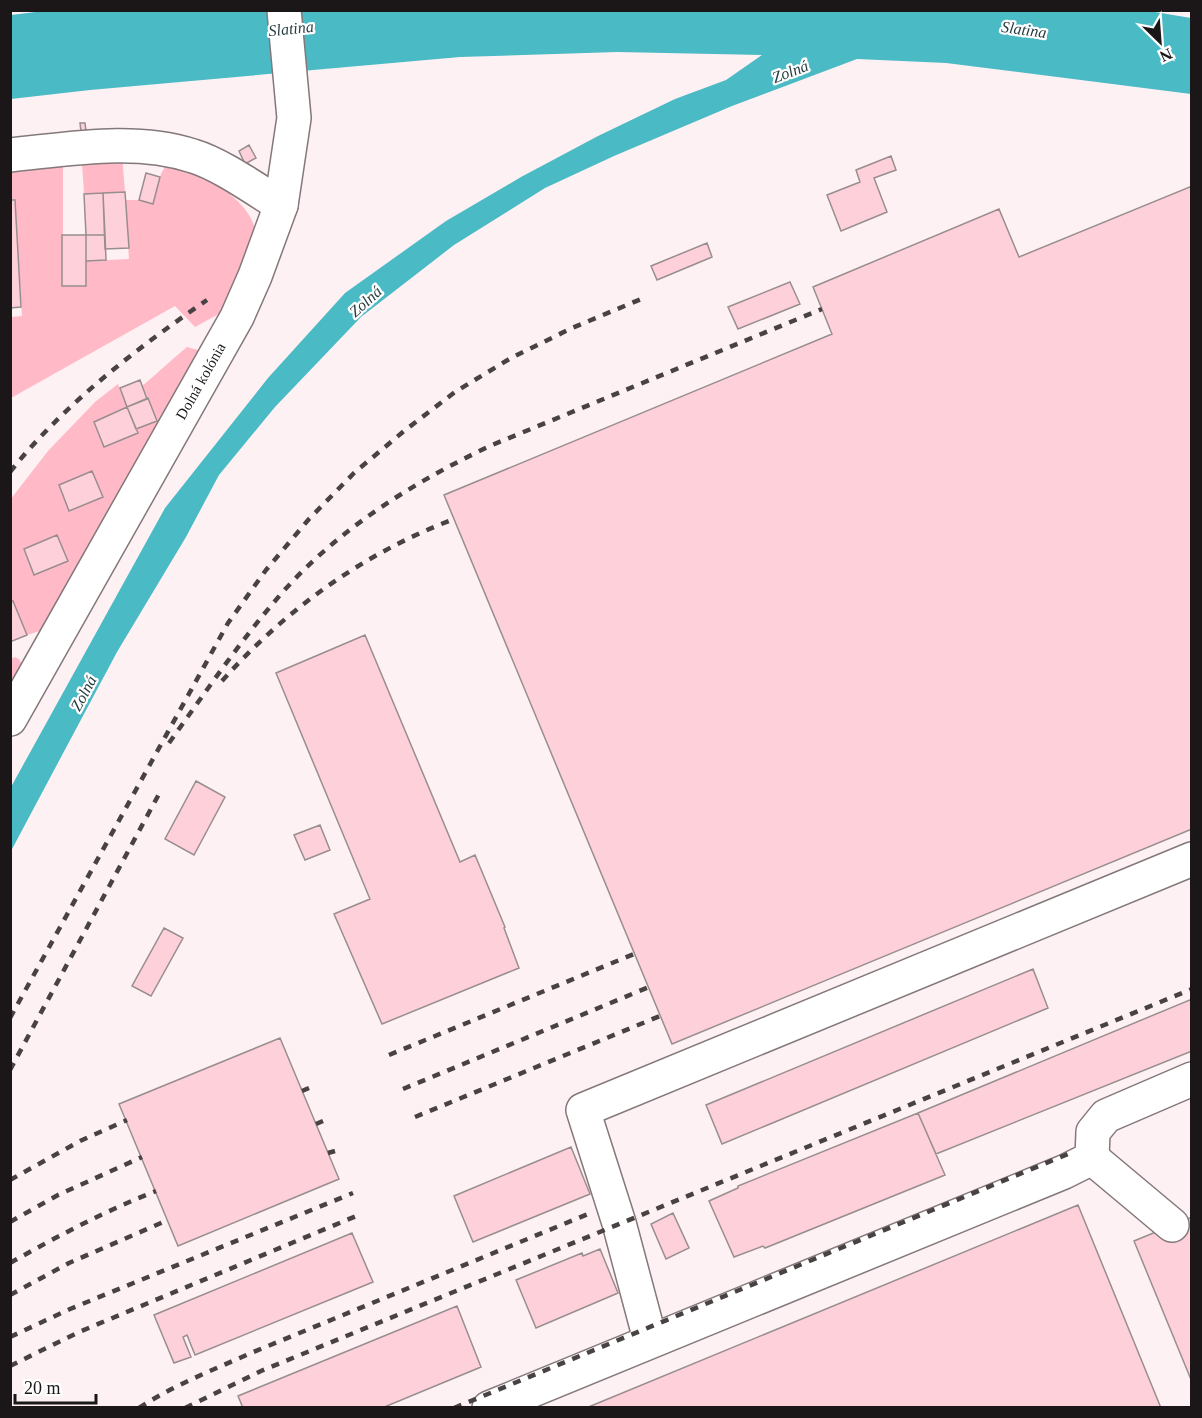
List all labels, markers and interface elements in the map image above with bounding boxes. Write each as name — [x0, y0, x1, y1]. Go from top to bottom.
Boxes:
north arrow — [1130, 12, 1190, 72]
water label: Slatina — [268, 18, 314, 39]
water label: Slatina — [1000, 18, 1048, 41]
text: N — [1157, 45, 1175, 65]
water label: Zolná — [770, 57, 811, 86]
water label: Zolná — [346, 283, 385, 320]
street label: Dolná kolónia — [173, 340, 229, 422]
water label: Zolná — [67, 673, 100, 714]
scale bar — [15, 1367, 96, 1405]
text: 20 m — [24, 1378, 61, 1398]

